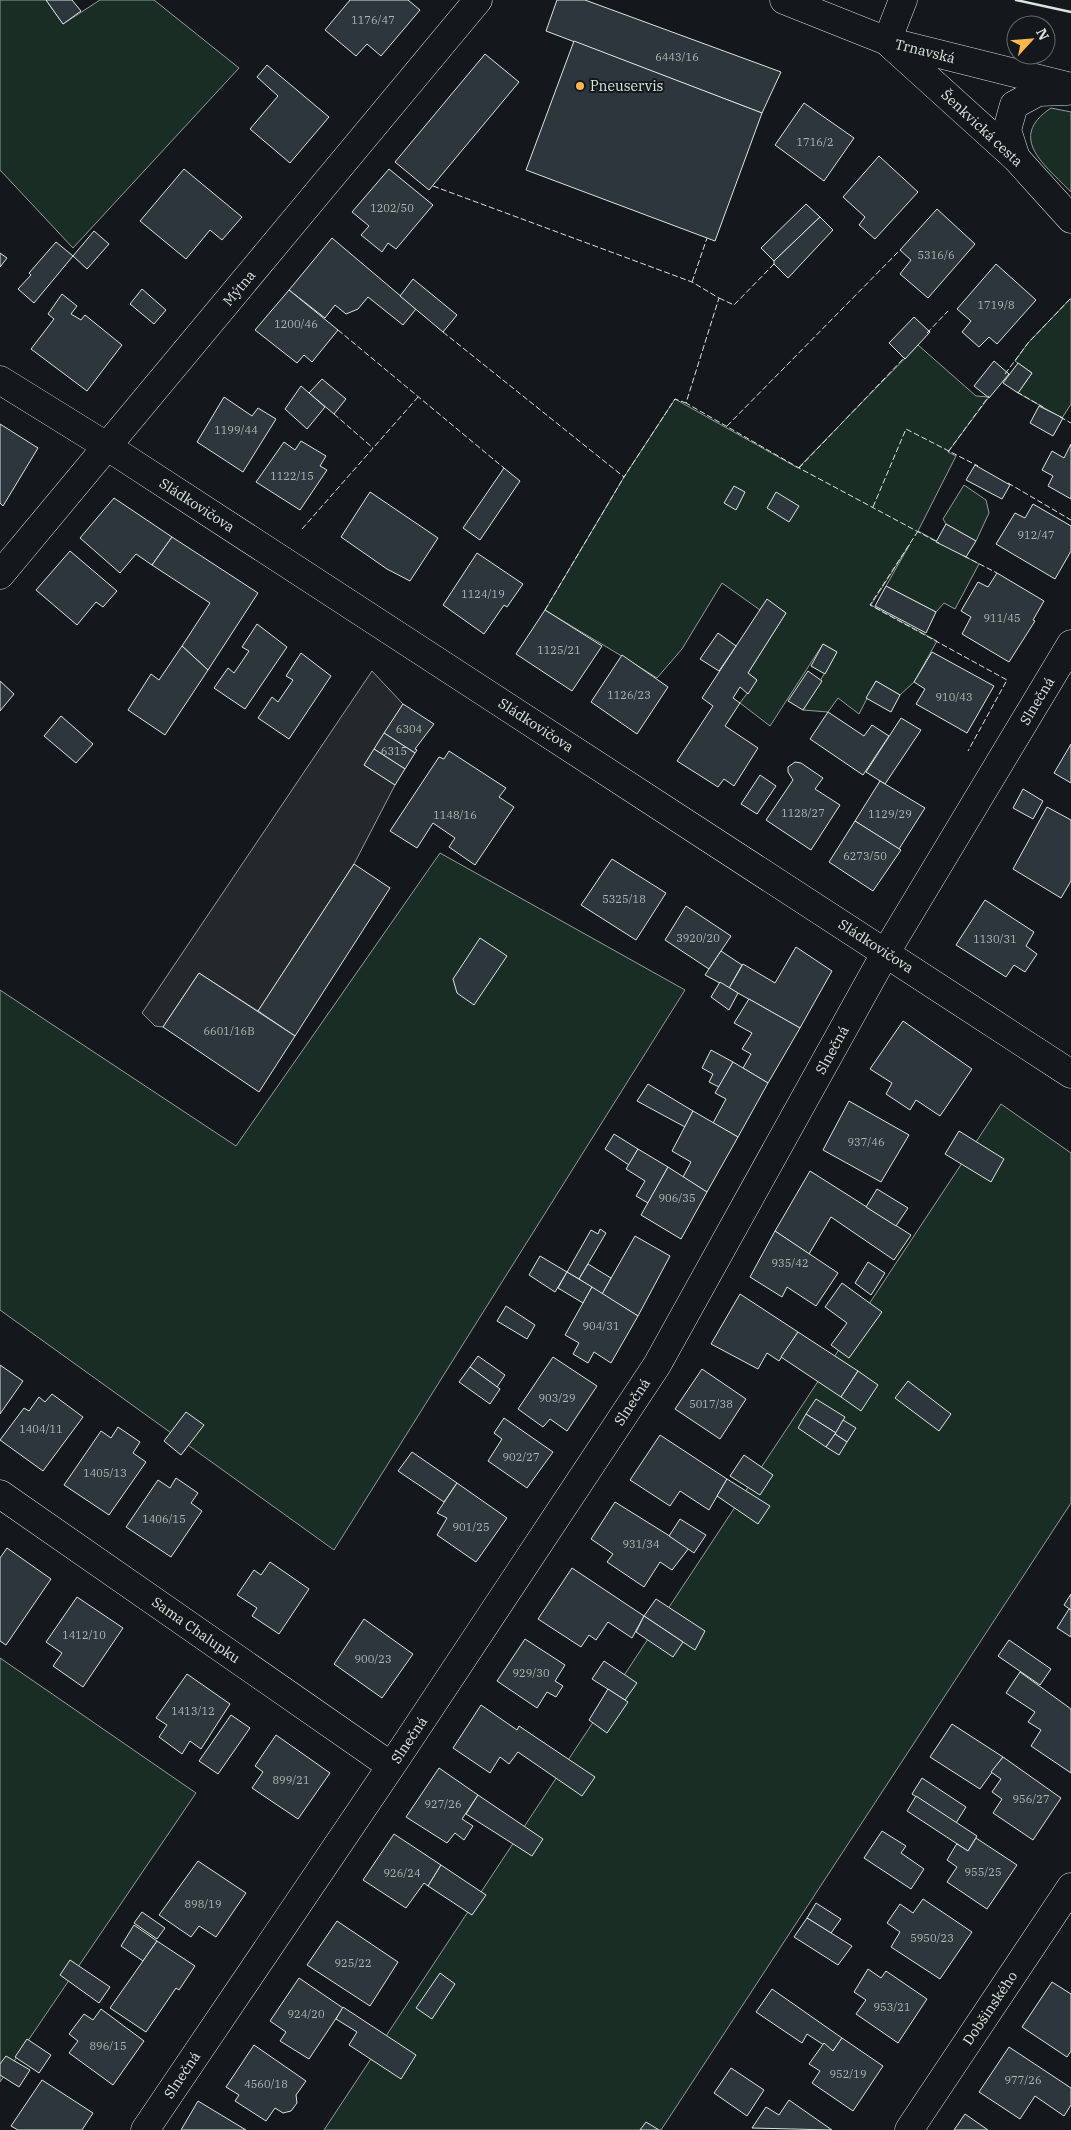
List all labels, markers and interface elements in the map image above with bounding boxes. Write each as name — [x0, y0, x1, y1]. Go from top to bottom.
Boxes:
house number: 1176/47 — [351, 13, 395, 27]
north arrow — [1006, 15, 1056, 65]
text: N — [1032, 25, 1053, 43]
street label: Trnavská — [893, 35, 957, 67]
house number: 6443/16 — [655, 50, 699, 64]
place label: Pneuservis — [590, 77, 664, 95]
marker: Pneuservis — [574, 80, 586, 92]
street label: Šenkvická cesta — [937, 85, 1027, 171]
house number: 1716/2 — [796, 135, 834, 149]
house number: 1202/50 — [370, 201, 414, 215]
house number: 5316/6 — [917, 248, 955, 262]
street label: Mýtna — [219, 266, 259, 310]
house number: 1719/8 — [977, 298, 1015, 312]
house number: 1200/46 — [274, 317, 318, 331]
house number: 1199/44 — [214, 423, 258, 437]
house number: 1122/15 — [270, 469, 314, 483]
street label: Sládkovičova — [156, 474, 238, 536]
house number: 912/47 — [1017, 528, 1055, 542]
house number: 1124/19 — [461, 587, 505, 601]
house number: 911/45 — [983, 611, 1021, 625]
house number: 1125/21 — [537, 643, 581, 657]
street label: Slnečná — [1016, 673, 1058, 728]
house number: 1126/23 — [607, 688, 651, 702]
house number: 910/43 — [935, 690, 973, 704]
street label: Sládkovičova — [495, 694, 577, 756]
house number: 6304 — [396, 722, 423, 736]
house number: 6315 — [381, 744, 407, 758]
house number: 1128/27 — [781, 806, 825, 820]
house number: 1129/29 — [868, 807, 912, 821]
house number: 1148/16 — [433, 808, 477, 822]
house number: 6273/50 — [843, 849, 887, 863]
house number: 5325/18 — [602, 892, 646, 906]
street label: Sládkovičova — [835, 915, 917, 977]
house number: 3920/20 — [676, 931, 720, 945]
house number: 1130/31 — [973, 932, 1017, 946]
street label: Slnečná — [811, 1022, 853, 1077]
house number: 6601/16B — [204, 1024, 255, 1038]
house number: 937/46 — [847, 1135, 885, 1149]
house number: 906/35 — [658, 1191, 696, 1205]
house number: 935/42 — [771, 1256, 809, 1270]
house number: 904/31 — [582, 1319, 620, 1333]
street label: Slnečná — [610, 1375, 654, 1429]
house number: 903/29 — [538, 1391, 576, 1405]
house number: 5017/38 — [689, 1397, 733, 1411]
house number: 1404/11 — [19, 1422, 63, 1436]
house number: 902/27 — [502, 1450, 540, 1464]
house number: 1405/13 — [83, 1466, 127, 1480]
house number: 1406/15 — [142, 1512, 186, 1526]
house number: 901/25 — [452, 1520, 490, 1534]
house number: 931/34 — [622, 1537, 660, 1551]
street label: Sama Chalupku — [148, 1593, 244, 1667]
house number: 1412/10 — [62, 1628, 106, 1642]
house number: 900/23 — [354, 1652, 392, 1666]
house number: 929/30 — [512, 1666, 550, 1680]
house number: 1413/12 — [171, 1704, 215, 1718]
street label: Slnečná — [387, 1713, 431, 1767]
house number: 899/21 — [272, 1773, 310, 1787]
house number: 956/27 — [1012, 1792, 1050, 1806]
house number: 927/26 — [424, 1797, 462, 1811]
house number: 955/25 — [964, 1865, 1002, 1879]
house number: 926/24 — [383, 1866, 421, 1880]
house number: 898/19 — [184, 1897, 222, 1911]
house number: 5950/23 — [910, 1931, 954, 1945]
house number: 925/22 — [334, 1956, 372, 1970]
street label: Dobšinského — [959, 1968, 1021, 2048]
house number: 953/21 — [873, 2000, 911, 2014]
house number: 924/20 — [287, 2007, 325, 2021]
house number: 896/15 — [89, 2039, 127, 2053]
street label: Slnečná — [160, 2048, 204, 2102]
house number: 952/19 — [829, 2067, 867, 2081]
house number: 977/26 — [1004, 2073, 1042, 2087]
house number: 4560/18 — [244, 2077, 288, 2091]

